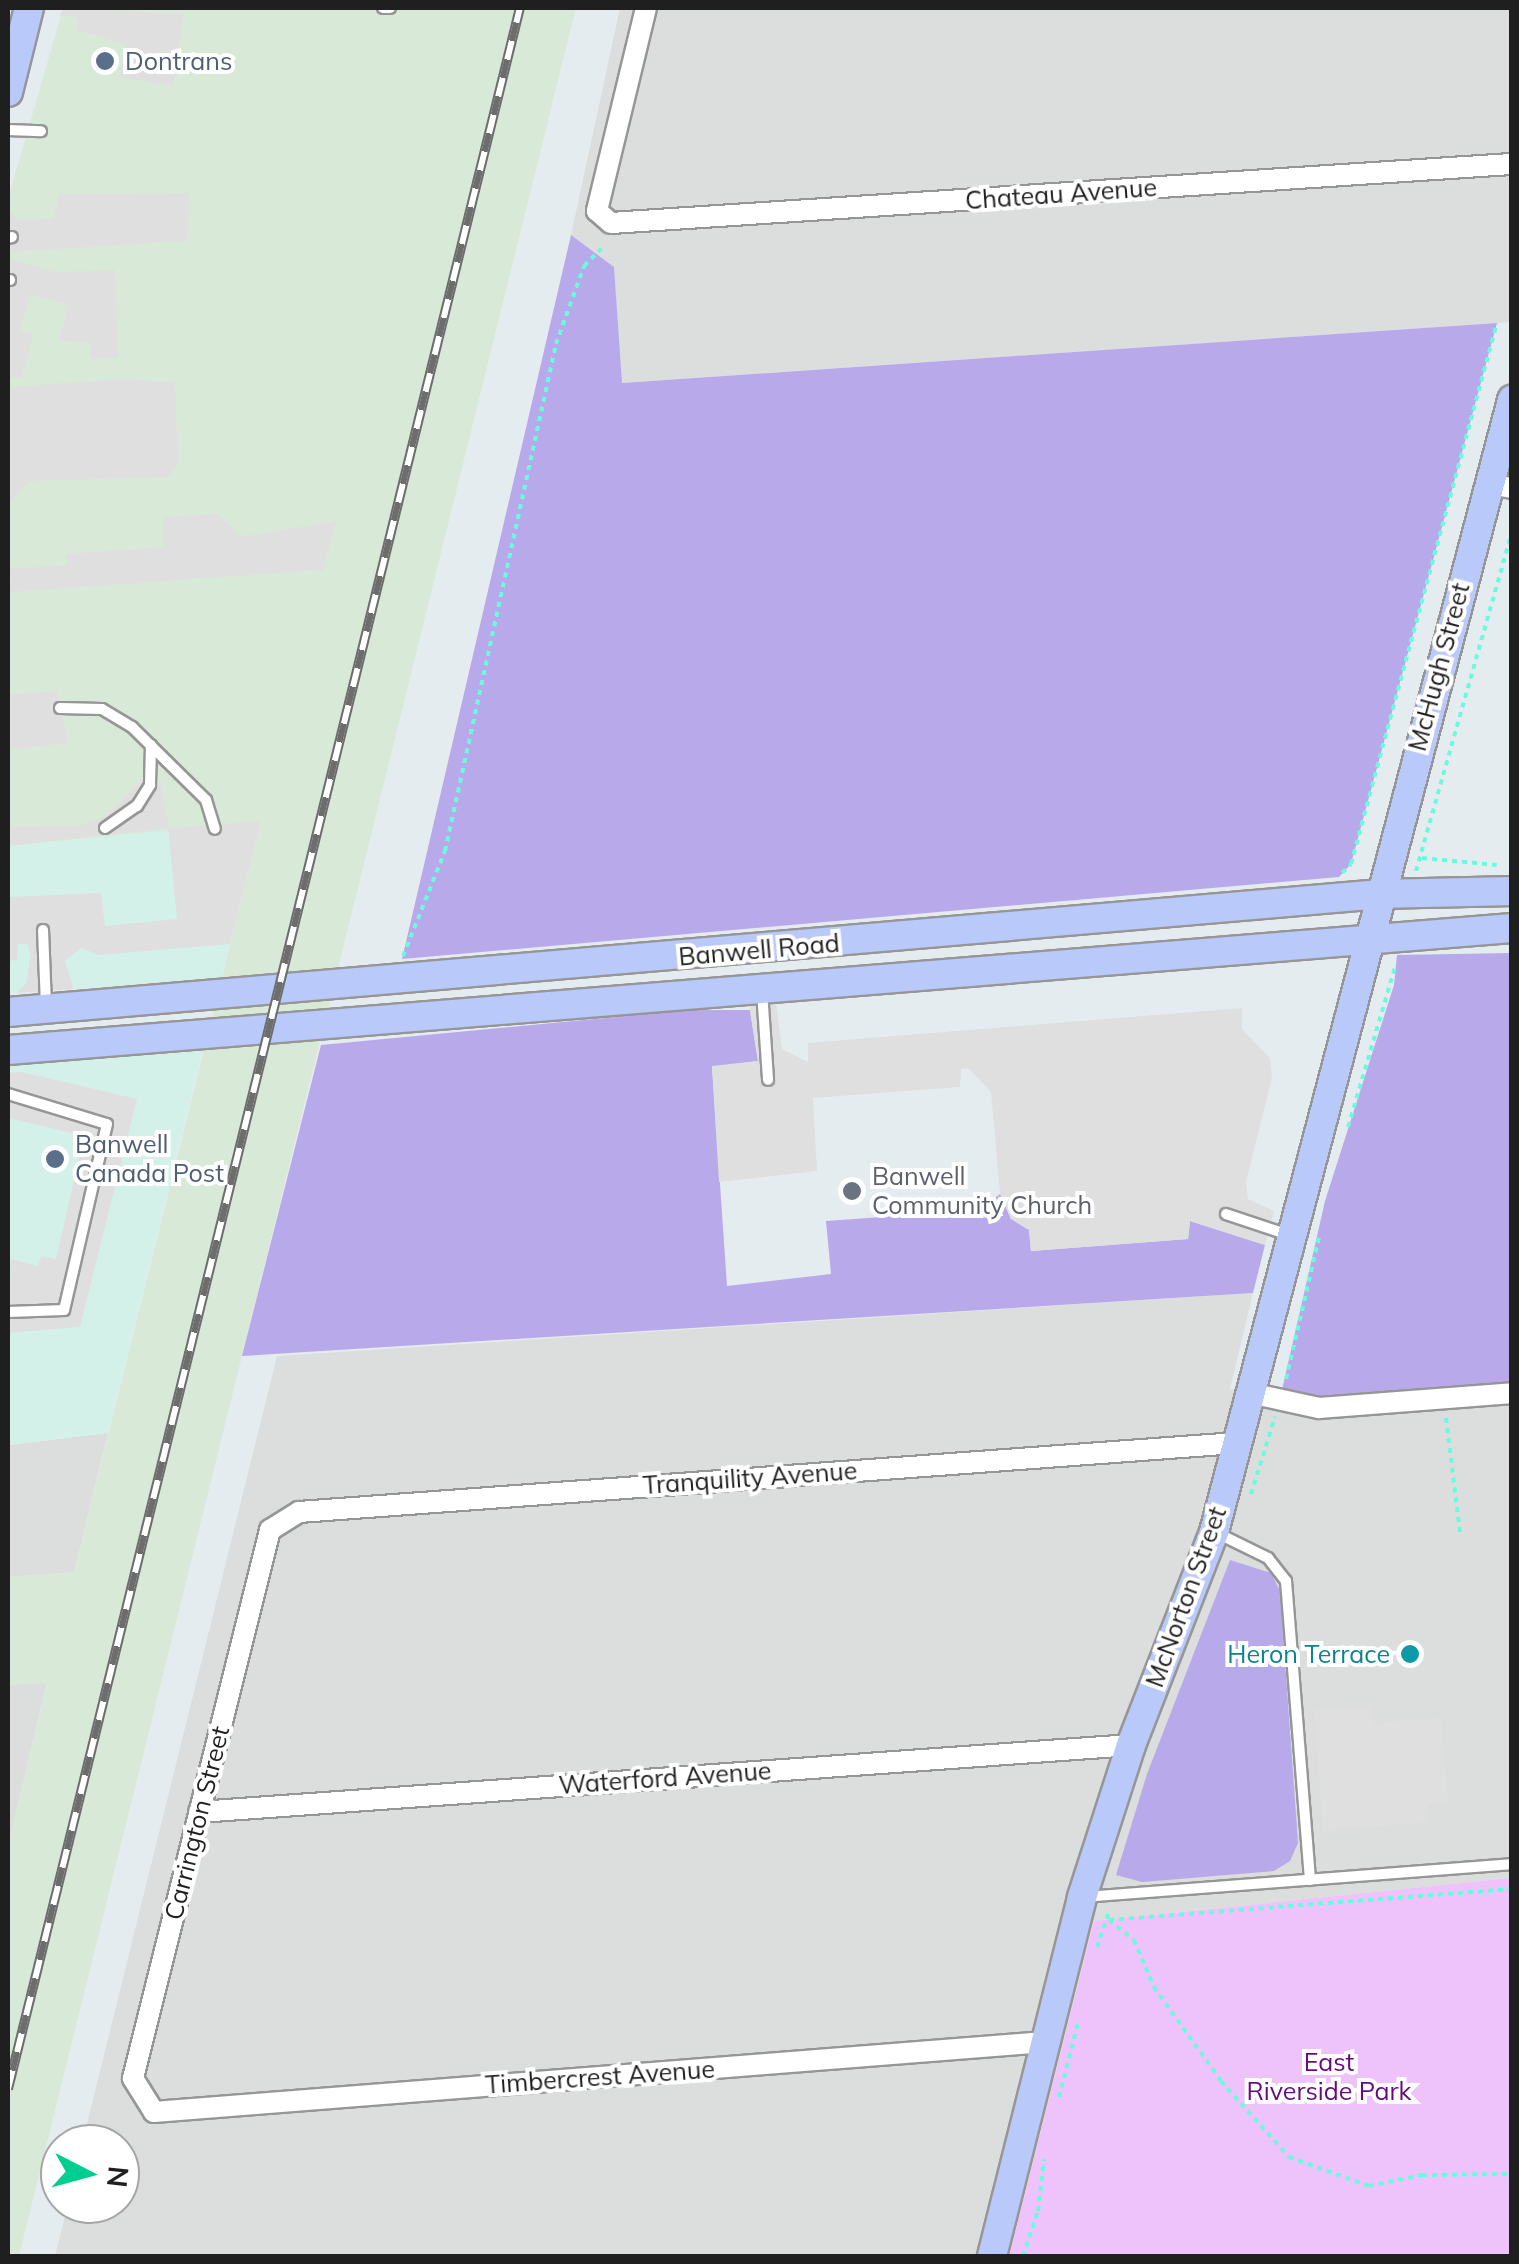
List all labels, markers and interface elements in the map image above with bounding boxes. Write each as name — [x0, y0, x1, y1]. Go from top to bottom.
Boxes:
place label: Dontrans — [125, 46, 232, 76]
marker: Dontrans — [94, 50, 116, 72]
street label: Chateau Avenue — [964, 172, 1158, 216]
street label: McHugh Street — [1402, 580, 1476, 754]
street label: Banwell Road — [677, 928, 841, 972]
place label: Banwell Canada Post — [75, 1130, 224, 1189]
marker: Banwell Canada Post — [44, 1148, 66, 1170]
place label: Banwell Community Church — [872, 1162, 1092, 1221]
marker: Banwell Community Church — [841, 1180, 863, 1202]
street label: Tranquility Avenue — [642, 1456, 858, 1500]
street label: McNorton Street — [1139, 1503, 1233, 1691]
place label: Heron Terrace — [1227, 1639, 1390, 1669]
marker: Heron Terrace — [1399, 1643, 1421, 1665]
street label: Carrington Street — [158, 1723, 236, 1923]
street label: Waterford Avenue — [558, 1756, 772, 1800]
park label: East Riverside Park — [1247, 2048, 1411, 2107]
street label: Timbercrest Avenue — [484, 2054, 716, 2100]
north arrow — [40, 2124, 140, 2224]
text: N — [100, 2165, 137, 2189]

